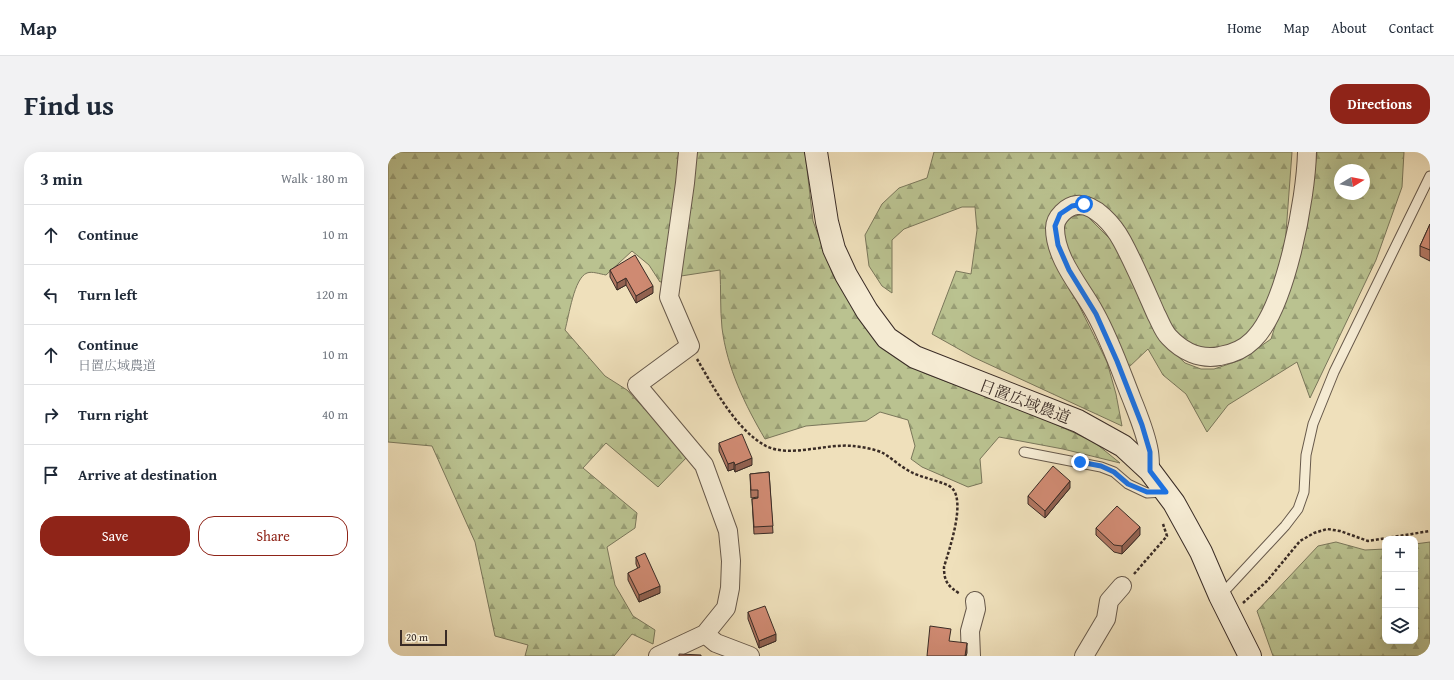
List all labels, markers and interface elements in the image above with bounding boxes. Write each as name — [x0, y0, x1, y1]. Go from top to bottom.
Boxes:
text: Map — [20, 14, 57, 42]
text: Home — [1227, 18, 1262, 38]
text: Map — [1284, 18, 1309, 38]
text: About — [1331, 18, 1367, 38]
text: Contact — [1389, 18, 1434, 38]
text: Find us — [24, 84, 114, 125]
button: Directions — [1330, 84, 1430, 124]
north arrow — [1334, 164, 1370, 200]
text: 3 min — [40, 166, 82, 191]
text: Walk · 180 m — [281, 169, 348, 188]
route start — [1075, 195, 1093, 213]
icon: ahead — [40, 224, 62, 246]
text: Continue — [78, 224, 139, 245]
text: 10 m — [322, 225, 348, 244]
icon: left — [40, 284, 62, 306]
text: Turn left — [78, 284, 137, 305]
text: 120 m — [316, 285, 348, 304]
text: Continue — [78, 334, 139, 355]
icon: ahead — [40, 344, 62, 366]
text: 10 m — [322, 345, 348, 364]
text: 日置広域農道 — [78, 356, 156, 375]
street label: 日置広域農道 — [976, 373, 1074, 429]
icon: right — [40, 404, 62, 426]
text: Turn right — [78, 404, 149, 425]
text: 40 m — [322, 405, 348, 424]
route end — [1071, 453, 1089, 471]
icon: arrive — [40, 464, 62, 486]
text: Arrive at destination — [78, 464, 217, 485]
button: Save — [40, 516, 190, 556]
button: Share — [198, 516, 348, 556]
map controls — [1382, 536, 1418, 644]
button: + — [1382, 536, 1418, 572]
button: − — [1382, 572, 1418, 608]
button: layers — [1382, 608, 1418, 644]
scale bar — [400, 628, 447, 647]
text: 20 m — [406, 629, 428, 645]

